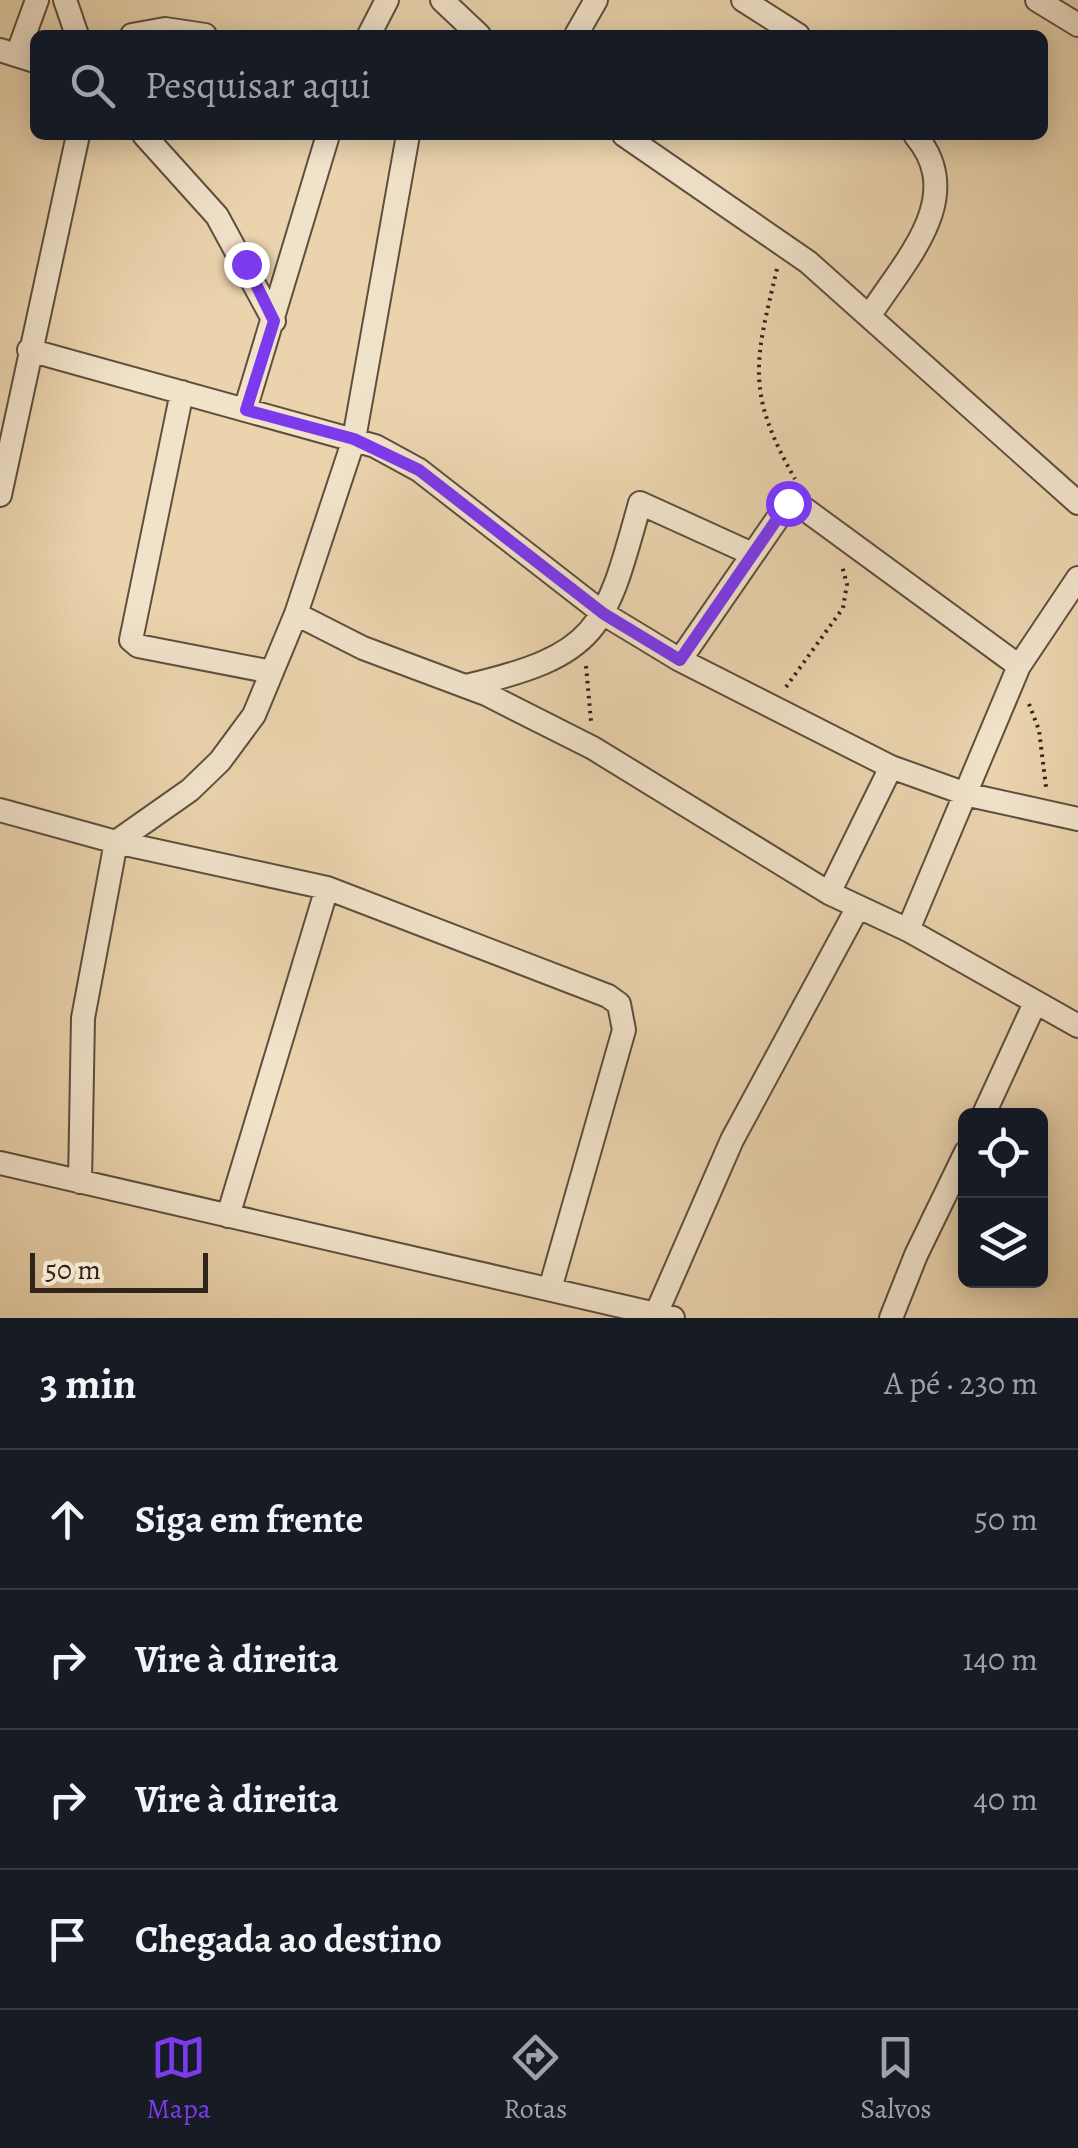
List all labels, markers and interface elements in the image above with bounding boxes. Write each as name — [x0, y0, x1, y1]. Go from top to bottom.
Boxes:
search box — [30, 30, 1048, 140]
icon: search — [65, 58, 120, 113]
text: Pesquisar aqui — [145, 59, 371, 111]
route end — [224, 242, 270, 288]
route start — [766, 481, 812, 527]
map controls — [958, 1108, 1048, 1288]
button: locate — [958, 1108, 1048, 1198]
button: layers — [958, 1198, 1048, 1288]
scale bar — [30, 1248, 208, 1292]
text: 50 m — [45, 1251, 101, 1289]
text: 3 min — [40, 1355, 136, 1412]
text: A pé · 230 m — [884, 1361, 1038, 1405]
icon: ahead — [40, 1492, 95, 1547]
text: Siga em frente — [135, 1493, 363, 1545]
text: 50 m — [974, 1497, 1038, 1541]
icon: right — [40, 1632, 95, 1687]
text: Vire à direita — [135, 1633, 339, 1685]
text: 140 m — [963, 1637, 1038, 1681]
icon: right — [40, 1772, 95, 1827]
text: Vire à direita — [135, 1773, 339, 1825]
text: 40 m — [973, 1777, 1038, 1821]
icon: arrive — [40, 1912, 95, 1967]
text: Chegada ao destino — [135, 1913, 442, 1965]
tab: Mapa — [146, 2030, 211, 2128]
tab: Rotas — [504, 2030, 567, 2128]
tab: Salvos — [860, 2030, 932, 2128]

